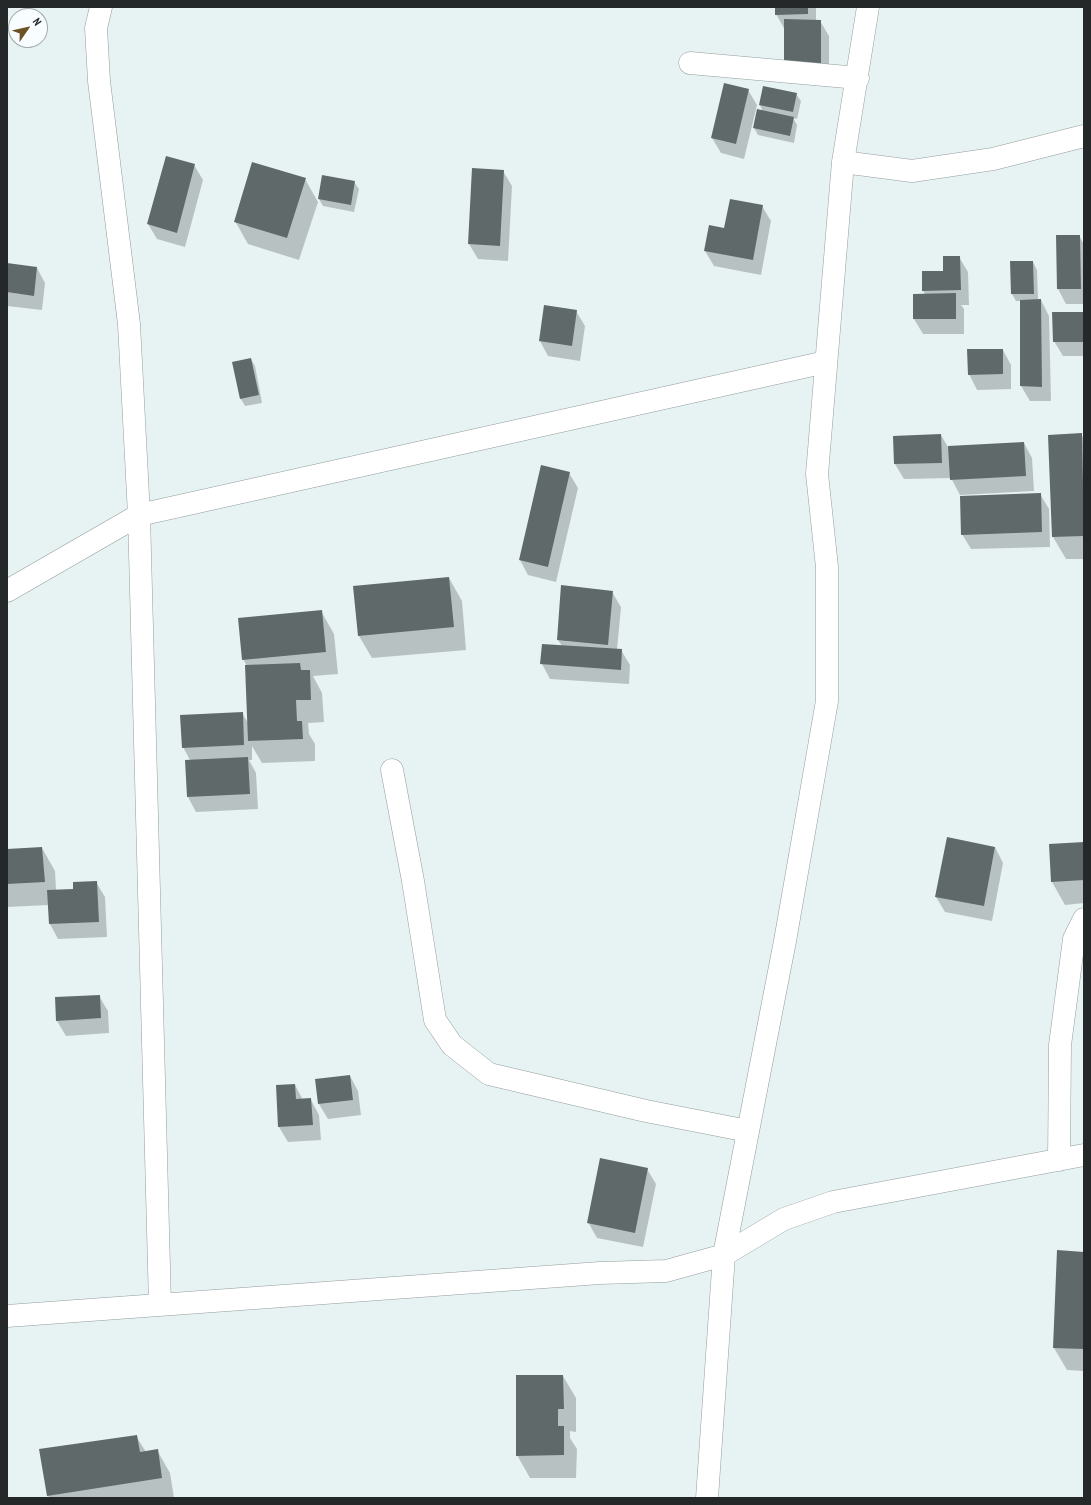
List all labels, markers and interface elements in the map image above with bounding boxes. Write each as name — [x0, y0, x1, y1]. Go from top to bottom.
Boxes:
north arrow — [8, 8, 48, 48]
text: N — [30, 15, 45, 28]

